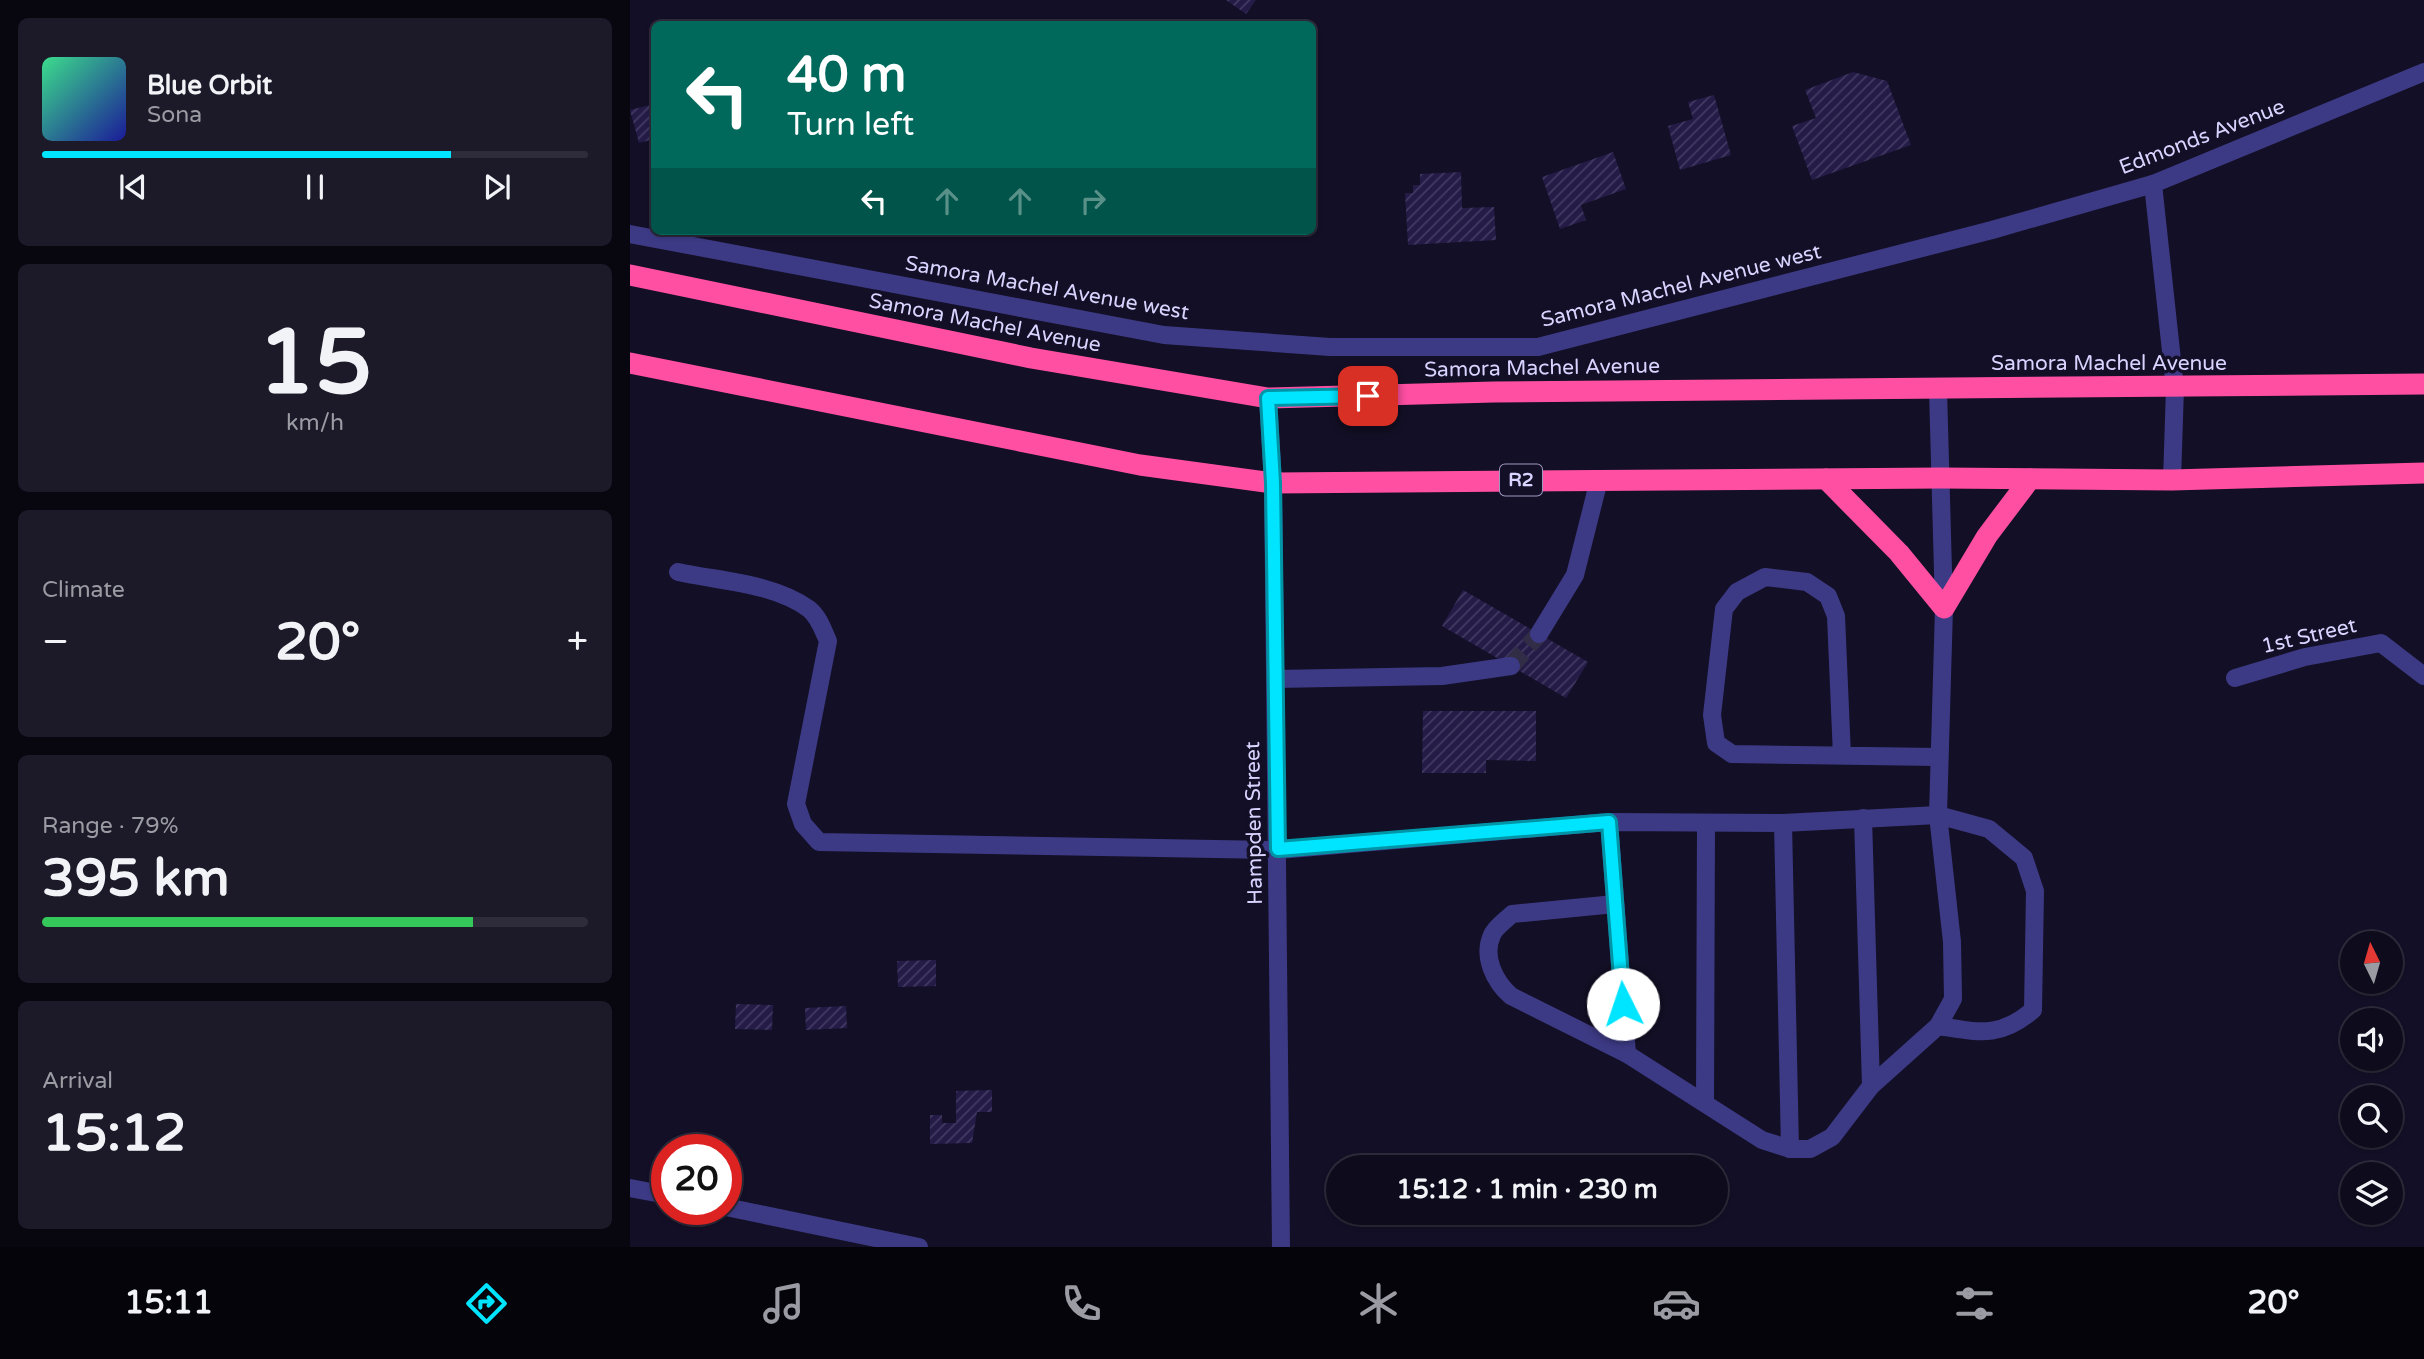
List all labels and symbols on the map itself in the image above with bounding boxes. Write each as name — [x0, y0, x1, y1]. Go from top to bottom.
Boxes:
street label: Edmonds Avenue — [2116, 94, 2288, 180]
street label: Samora Machel Avenue west — [1538, 239, 1824, 333]
street label: Samora Machel Avenue west — [903, 251, 1191, 325]
street label: Samora Machel Avenue — [867, 288, 1103, 358]
street label: Samora Machel Avenue — [1991, 351, 2227, 376]
street label: Samora Machel Avenue — [1424, 353, 1660, 383]
pin — [1338, 366, 1398, 426]
road number: R2 — [1500, 464, 1542, 495]
street label: 1st Street — [2259, 613, 2359, 659]
street label: Hampden Street — [1240, 741, 1268, 905]
north arrow — [2340, 931, 2403, 994]
position arrow — [1586, 967, 1660, 1041]
speed limit sign: 20 — [651, 1134, 742, 1225]

